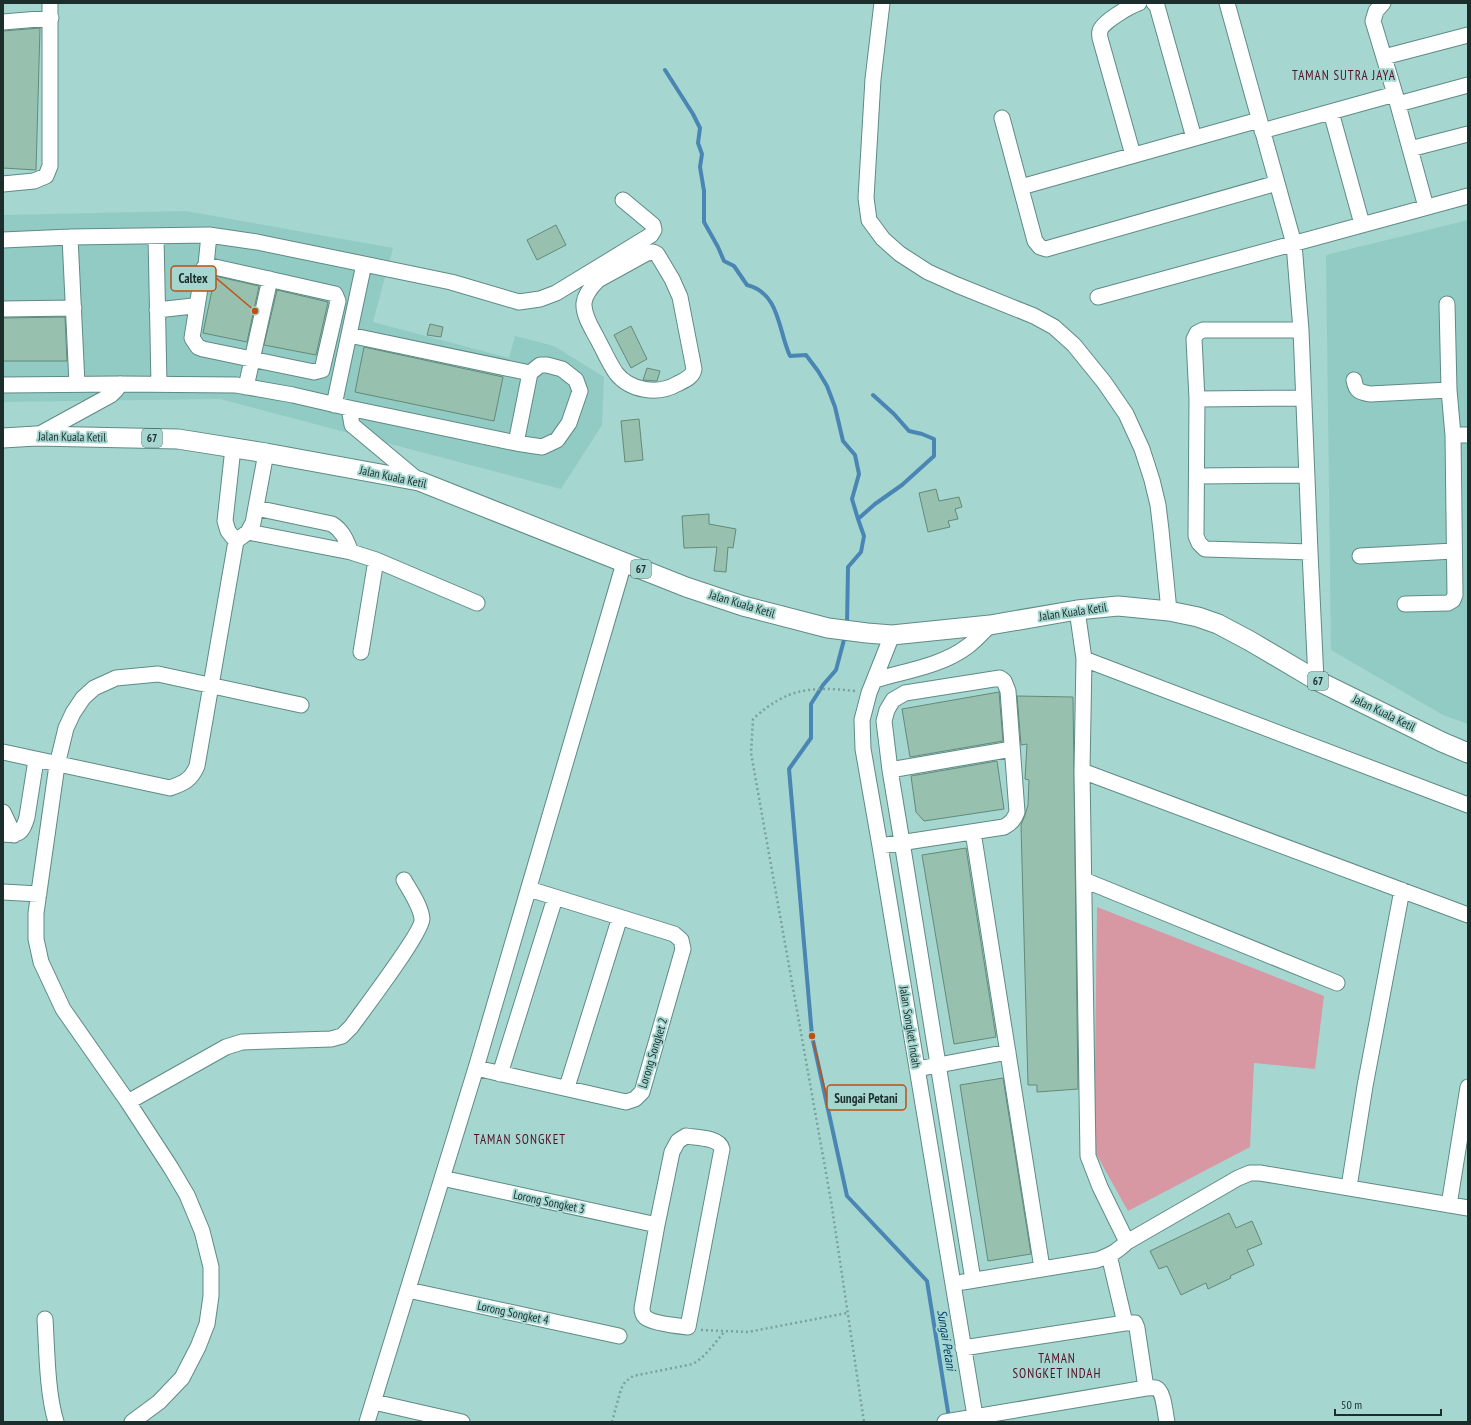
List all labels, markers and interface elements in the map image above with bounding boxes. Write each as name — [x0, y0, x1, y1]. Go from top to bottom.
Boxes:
district label: TAMAN SUTRA JAYA — [1292, 67, 1396, 84]
callout: Caltex — [171, 266, 216, 291]
text: Caltex — [178, 270, 208, 287]
street label: Jalan Kuala Ketil — [37, 428, 106, 445]
road number: 67 — [142, 429, 162, 447]
street label: Jalan Kuala Ketil — [357, 462, 428, 491]
road number: 67 — [631, 560, 651, 578]
street label: Jalan Kuala Ketil — [706, 586, 777, 621]
street label: Jalan Kuala Ketil — [1037, 599, 1108, 624]
road number: 67 — [1308, 672, 1328, 690]
street label: Jalan Kuala Ketil — [1349, 690, 1418, 734]
street label: Jalan Songket Indah — [896, 984, 924, 1069]
street label: Lorong Songket 2 — [635, 1016, 670, 1090]
callout: Sungai Petani — [827, 1085, 906, 1110]
text: Sungai Petani — [834, 1090, 898, 1107]
district label: TAMAN SONGKET — [474, 1131, 566, 1148]
street label: Lorong Songket 3 — [512, 1187, 586, 1216]
street label: Lorong Songket 4 — [476, 1298, 551, 1328]
water label: Sungai Petani — [933, 1308, 960, 1374]
district label: TAMAN SONGKET INDAH — [1013, 1350, 1101, 1382]
scale bar — [1335, 1391, 1441, 1417]
text: 50 m — [1341, 1397, 1362, 1412]

